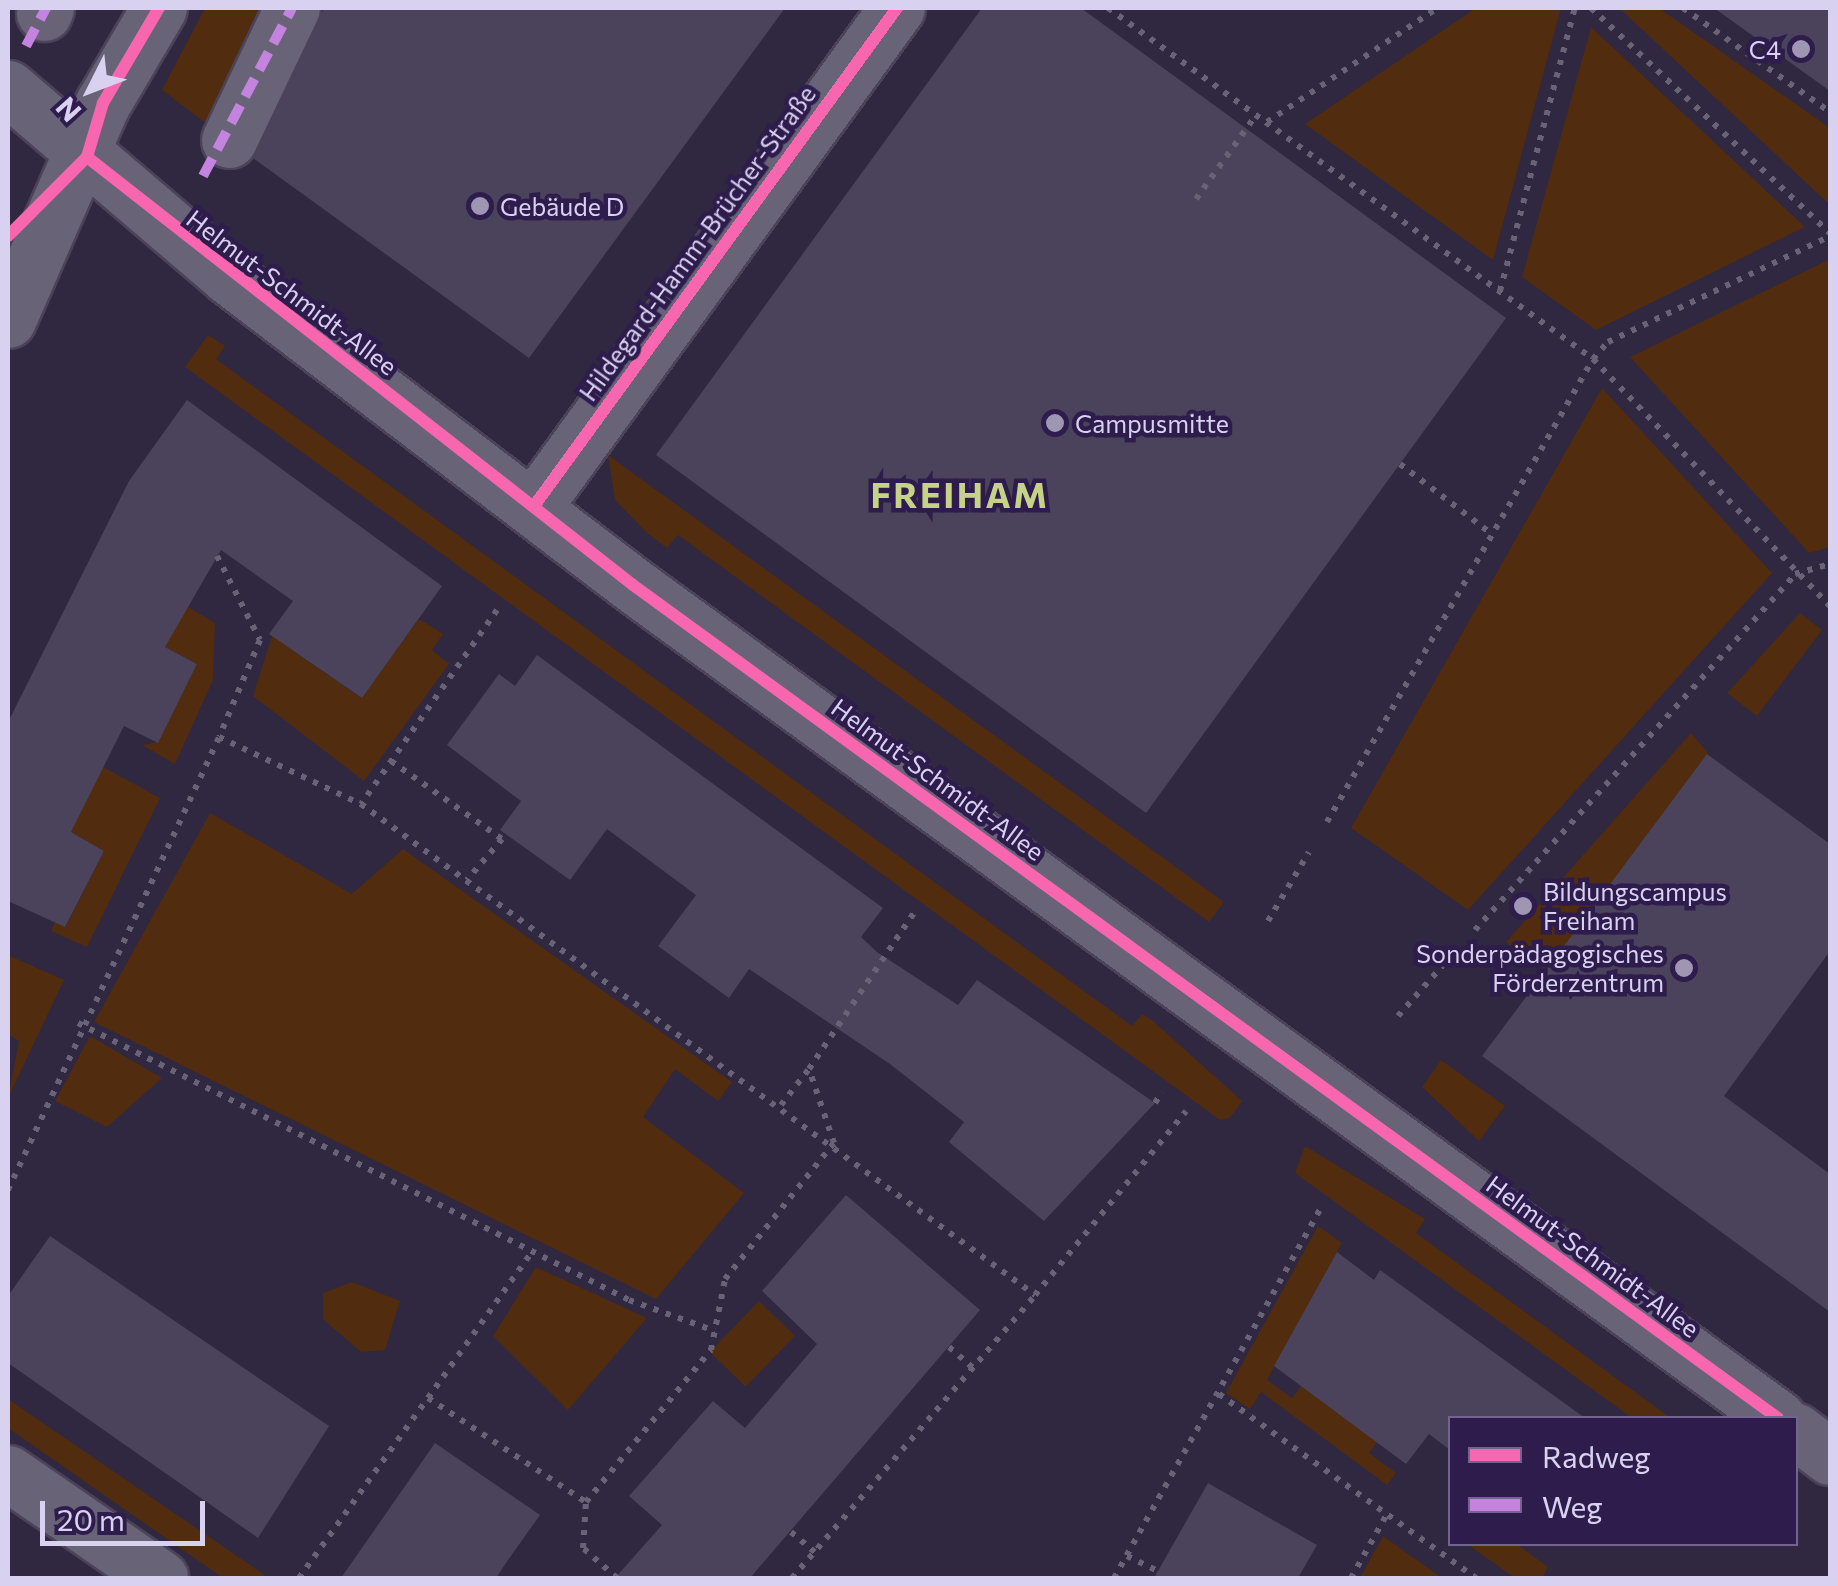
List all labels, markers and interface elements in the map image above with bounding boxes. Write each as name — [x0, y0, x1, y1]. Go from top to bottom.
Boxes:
place label: C4 — [1749, 34, 1781, 64]
marker: C4 — [1790, 38, 1812, 60]
north arrow — [40, 40, 140, 140]
street label: Hildegard-Hamm-Brücher-Straße — [572, 79, 822, 407]
text: N — [48, 91, 87, 129]
place label: Gebäude D — [500, 191, 624, 221]
marker: Gebäude D — [469, 195, 491, 217]
street label: Helmut-Schmidt-Allee — [181, 203, 403, 381]
place label: Campusmitte — [1075, 408, 1229, 438]
marker: Campusmitte — [1044, 412, 1066, 434]
district label: FREIHAM — [871, 473, 1049, 515]
street label: Helmut-Schmidt-Allee — [826, 692, 1050, 866]
place label: Bildungscampus Freiham — [1543, 877, 1727, 936]
marker: Bildungscampus Freiham — [1512, 895, 1534, 917]
place label: Sonderpädagogisches Förderzentrum — [1416, 939, 1664, 998]
marker: Sonderpädagogisches Förderzentrum — [1673, 957, 1695, 979]
street label: Helmut-Schmidt-Allee — [1481, 1169, 1705, 1343]
legend — [1448, 1416, 1798, 1546]
text: Radweg — [1542, 1437, 1651, 1474]
scale bar — [45, 1481, 210, 1543]
text: Weg — [1542, 1487, 1603, 1524]
text: 20 m — [57, 1500, 125, 1537]

